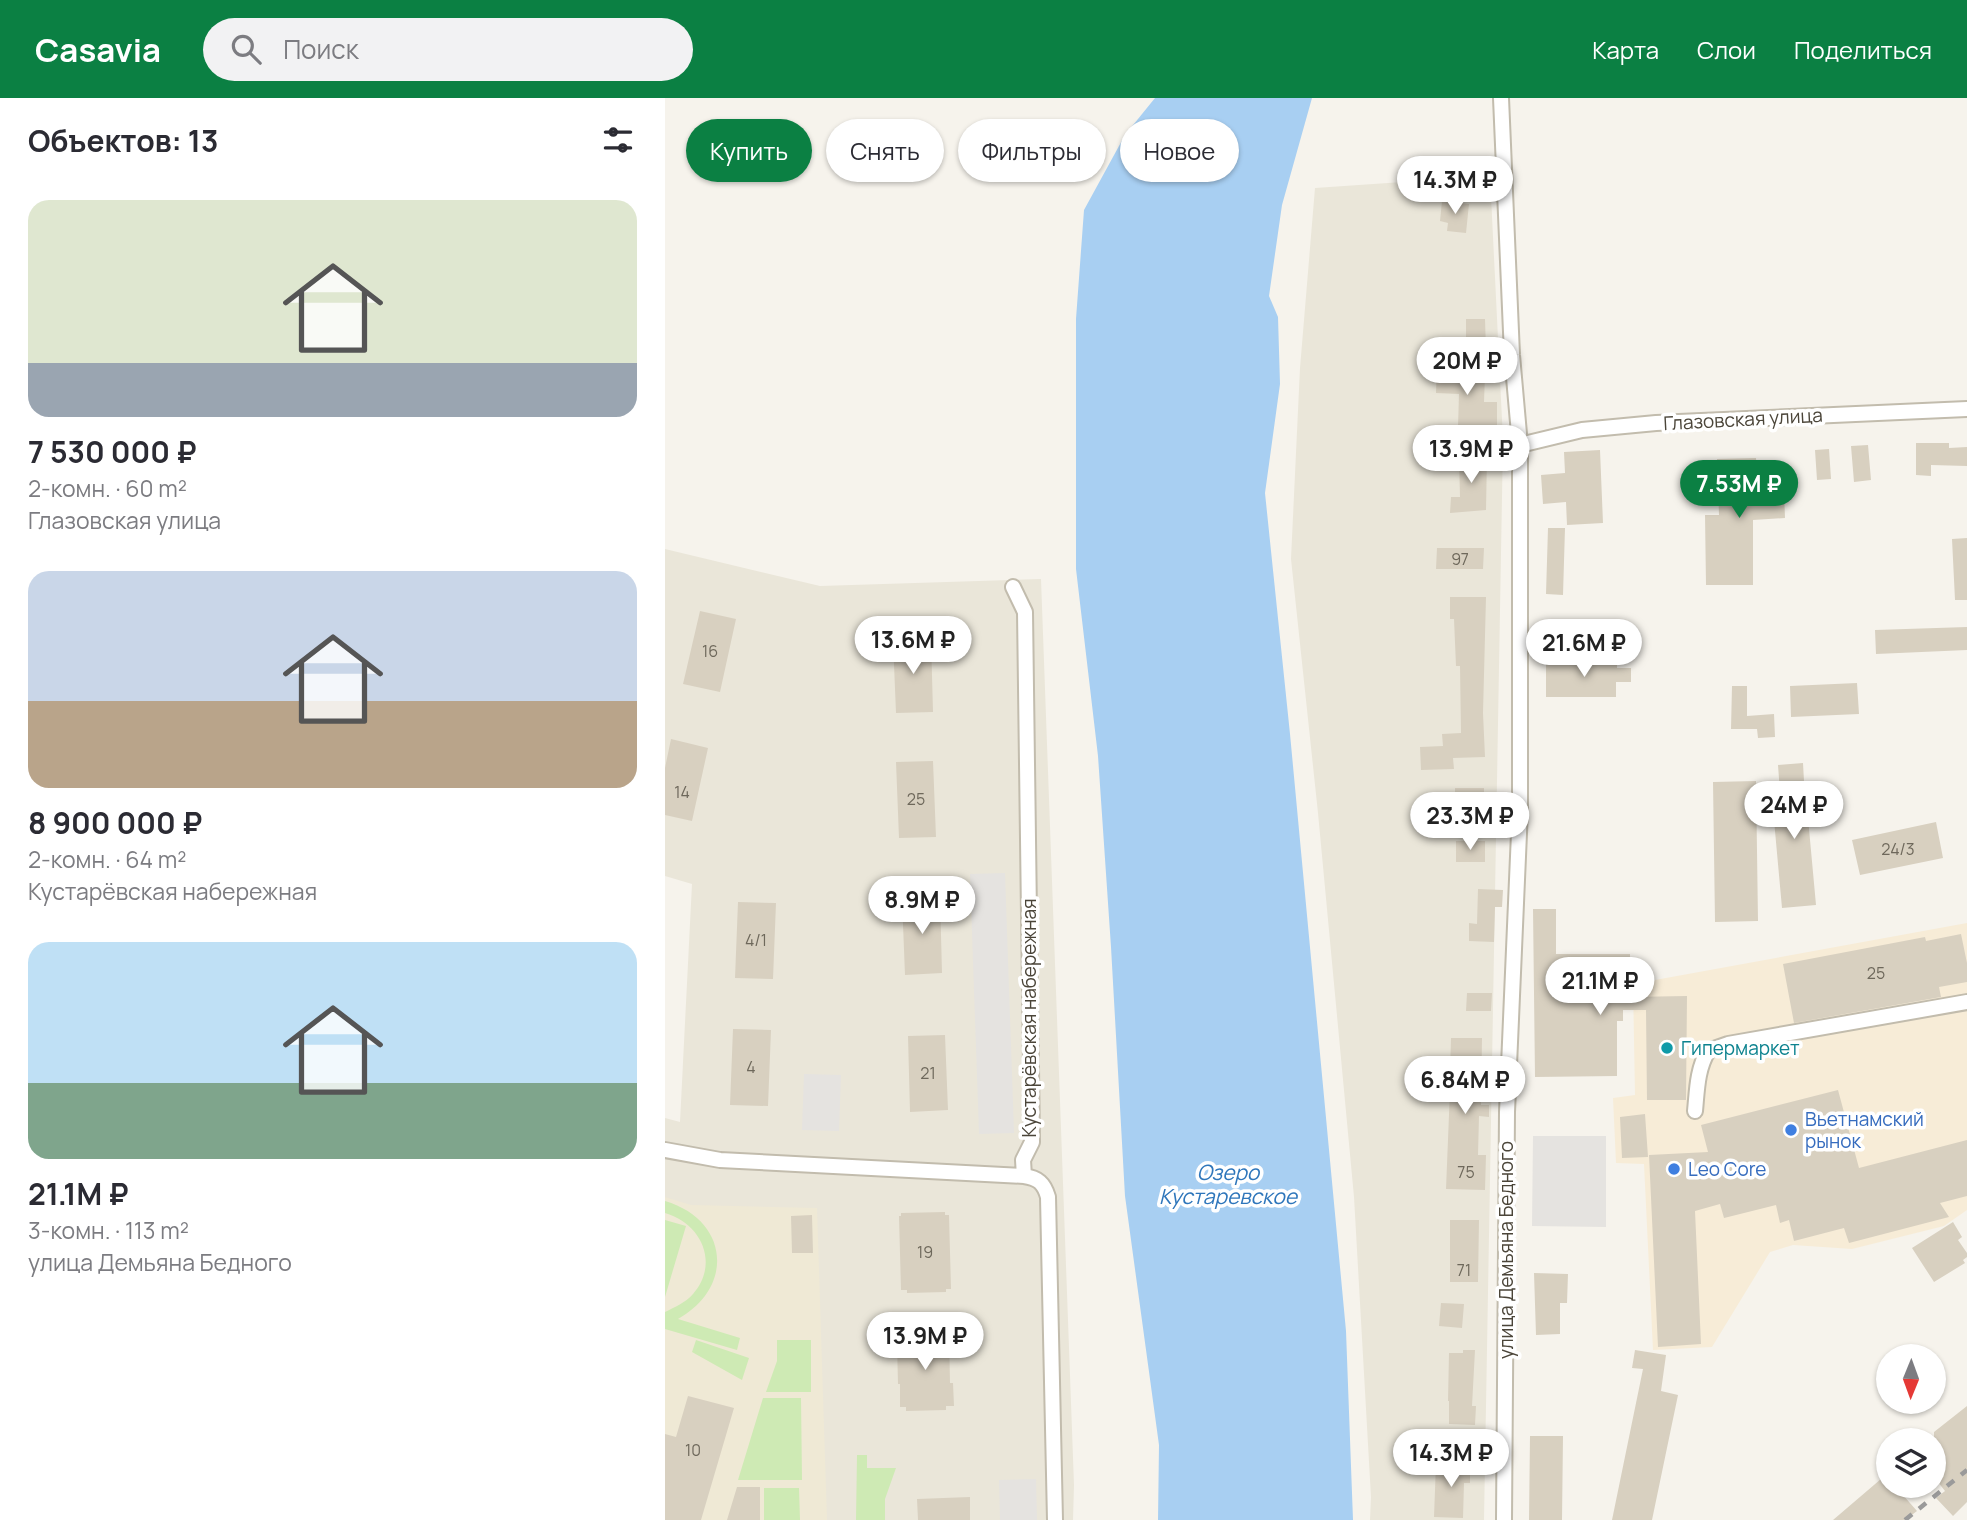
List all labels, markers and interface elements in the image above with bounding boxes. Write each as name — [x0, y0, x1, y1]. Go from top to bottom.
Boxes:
search box — [203, 18, 693, 81]
text: Casavia — [35, 27, 161, 72]
icon: search — [227, 30, 265, 68]
text: Поиск — [283, 31, 359, 67]
text: Карта — [1592, 33, 1659, 66]
text: Слои — [1697, 33, 1756, 66]
text: Поделиться — [1794, 33, 1932, 66]
chip: Купить — [686, 119, 812, 182]
chip: Снять — [826, 119, 944, 182]
chip: Фильтры — [958, 119, 1106, 182]
chip: Новое — [1120, 119, 1239, 182]
text: Объектов: 13 — [28, 120, 218, 161]
icon: filters — [599, 121, 637, 159]
pin: 14.3M ₽ — [1390, 156, 1520, 216]
text: 14.3M ₽ — [1413, 163, 1497, 195]
icon: home — [270, 245, 396, 371]
pin: 20M ₽ — [1418, 338, 1516, 397]
text: 20M ₽ — [1433, 344, 1501, 376]
street label: Глазовская улица — [1663, 402, 1823, 436]
pin: 13.9M ₽ — [1406, 426, 1536, 485]
text: 7 530 000 ₽ — [28, 431, 197, 472]
text: 13.9M ₽ — [1429, 432, 1513, 464]
pin: 7.53M ₽ — [1674, 460, 1804, 520]
text: 7.53M ₽ — [1696, 467, 1782, 499]
text: 2-комн. · 60 m² — [28, 472, 187, 504]
text: Глазовская улица — [28, 504, 221, 536]
house number: 97 — [1451, 548, 1469, 570]
icon: home — [270, 616, 396, 742]
pin: 13.6M ₽ — [848, 616, 978, 676]
pin: 21.6M ₽ — [1519, 620, 1649, 679]
text: 13.6M ₽ — [871, 623, 955, 655]
text: 21.6M ₽ — [1542, 626, 1626, 658]
house number: 16 — [702, 640, 718, 662]
house number: 14 — [674, 781, 690, 803]
pin: 24M ₽ — [1745, 782, 1843, 841]
house number: 25 — [907, 788, 925, 810]
text: 24M ₽ — [1760, 788, 1828, 820]
pin: 23.3M ₽ — [1405, 792, 1535, 852]
text: 23.3M ₽ — [1426, 799, 1514, 831]
text: 8 900 000 ₽ — [28, 802, 202, 843]
house number: 24/3 — [1881, 838, 1915, 860]
text: 2-комн. · 64 m² — [28, 843, 186, 875]
text: Кустарёвская набережная — [28, 875, 317, 907]
pin: 8.9M ₽ — [865, 876, 979, 936]
text: 8.9M ₽ — [884, 883, 960, 915]
street label: Кустарёвская набережная — [1016, 899, 1042, 1137]
house number: 4/1 — [745, 929, 767, 951]
pin: 21.1M ₽ — [1535, 958, 1665, 1017]
house number: 25 — [1867, 962, 1885, 984]
text: 21.1M ₽ — [1561, 964, 1639, 996]
icon: home — [270, 987, 396, 1113]
place label: Гипермаркет — [1681, 1035, 1800, 1061]
marker: Гипермаркет — [1659, 1040, 1675, 1056]
house number: 4 — [746, 1056, 756, 1078]
pin: 6.84M ₽ — [1400, 1056, 1530, 1116]
house number: 21 — [920, 1062, 936, 1084]
text: 6.84M ₽ — [1420, 1063, 1510, 1095]
place label: Вьетнамский рынок — [1805, 1106, 1924, 1154]
marker: Вьетнамский рынок — [1783, 1122, 1799, 1138]
street label: улица Демьяна Бедного — [1493, 1141, 1519, 1359]
place label: Leo Core — [1688, 1156, 1766, 1182]
water label: Озеро Кустаревское — [1159, 1158, 1299, 1210]
house number: 75 — [1457, 1161, 1475, 1183]
marker: Leo Core — [1666, 1161, 1682, 1177]
text: 21.1M ₽ — [28, 1173, 129, 1214]
text: 3-комн. · 113 m² — [28, 1214, 189, 1246]
house number: 19 — [917, 1241, 933, 1263]
text: улица Демьяна Бедного — [28, 1246, 292, 1278]
house number: 71 — [1457, 1259, 1471, 1281]
pin: 13.9M ₽ — [860, 1312, 990, 1372]
text: 13.9M ₽ — [883, 1319, 967, 1351]
north arrow — [1876, 1344, 1946, 1414]
map controls — [1876, 1344, 1946, 1498]
button: layers — [1876, 1428, 1946, 1498]
pin: 14.3M ₽ — [1386, 1430, 1516, 1489]
text: 14.3M ₽ — [1409, 1436, 1493, 1468]
house number: 10 — [685, 1439, 701, 1461]

